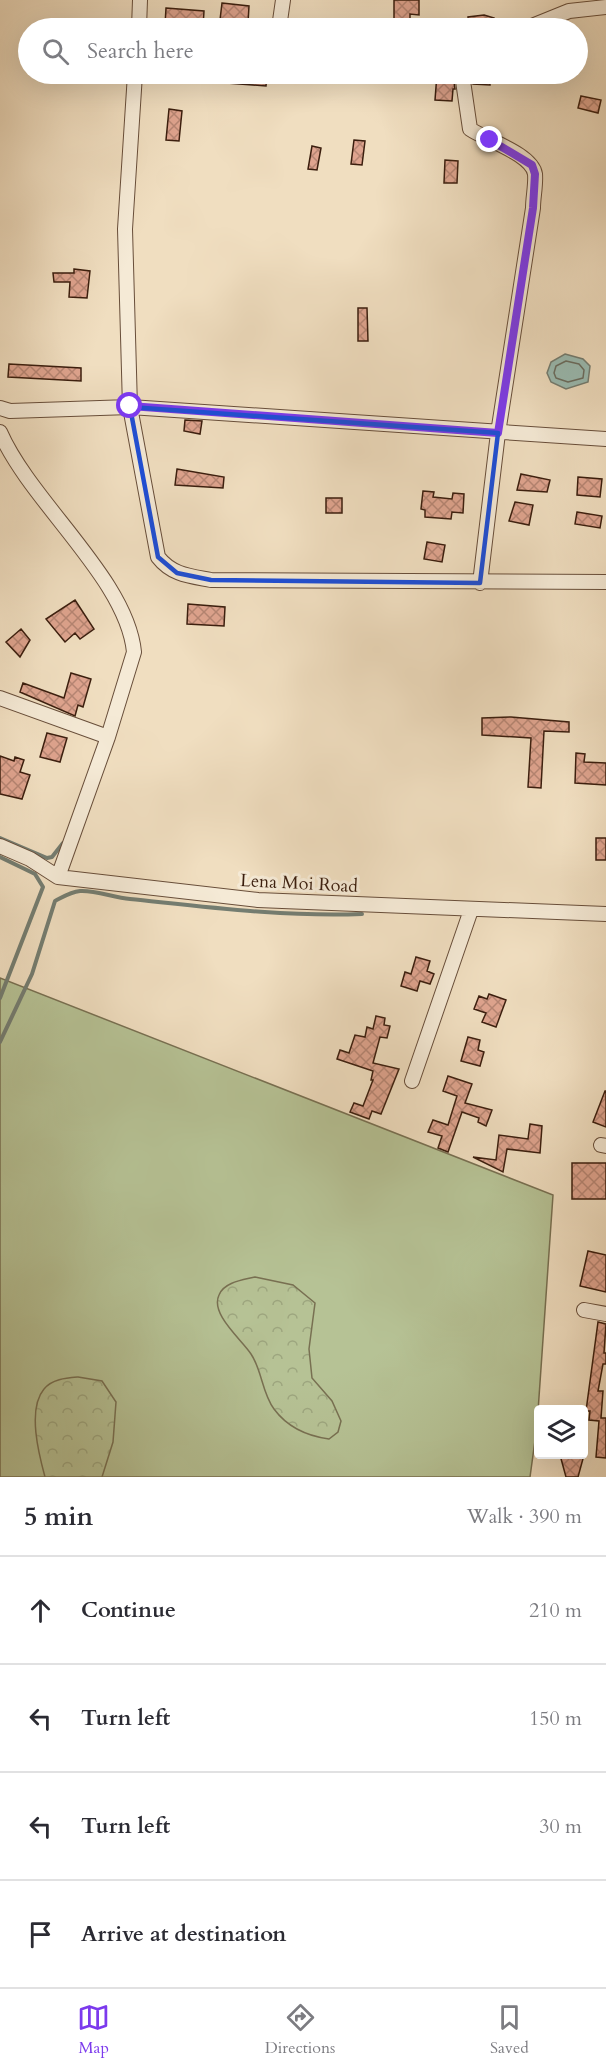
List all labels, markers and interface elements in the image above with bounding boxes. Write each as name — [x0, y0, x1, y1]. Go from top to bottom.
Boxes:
search box — [18, 18, 588, 84]
icon: search — [39, 35, 72, 68]
text: Search here — [87, 36, 194, 66]
route end — [476, 126, 502, 152]
route start — [116, 392, 142, 418]
street label: Lena Moi Road — [239, 868, 359, 899]
map controls — [534, 1405, 588, 1459]
button: layers — [534, 1405, 588, 1459]
text: 5 min — [24, 1499, 93, 1534]
text: Walk · 390 m — [467, 1503, 582, 1530]
icon: ahead — [24, 1594, 57, 1627]
text: Continue — [81, 1595, 176, 1625]
text: 210 m — [529, 1597, 582, 1624]
icon: left — [24, 1702, 57, 1735]
text: Turn left — [81, 1703, 170, 1733]
text: 150 m — [529, 1705, 582, 1732]
icon: left — [24, 1810, 57, 1843]
text: Turn left — [81, 1811, 170, 1841]
text: 30 m — [539, 1813, 582, 1840]
icon: arrive — [24, 1918, 57, 1951]
text: Arrive at destination — [81, 1919, 286, 1949]
tab: Map — [77, 2001, 110, 2059]
tab: Directions — [265, 2001, 335, 2059]
tab: Saved — [490, 2001, 529, 2059]

